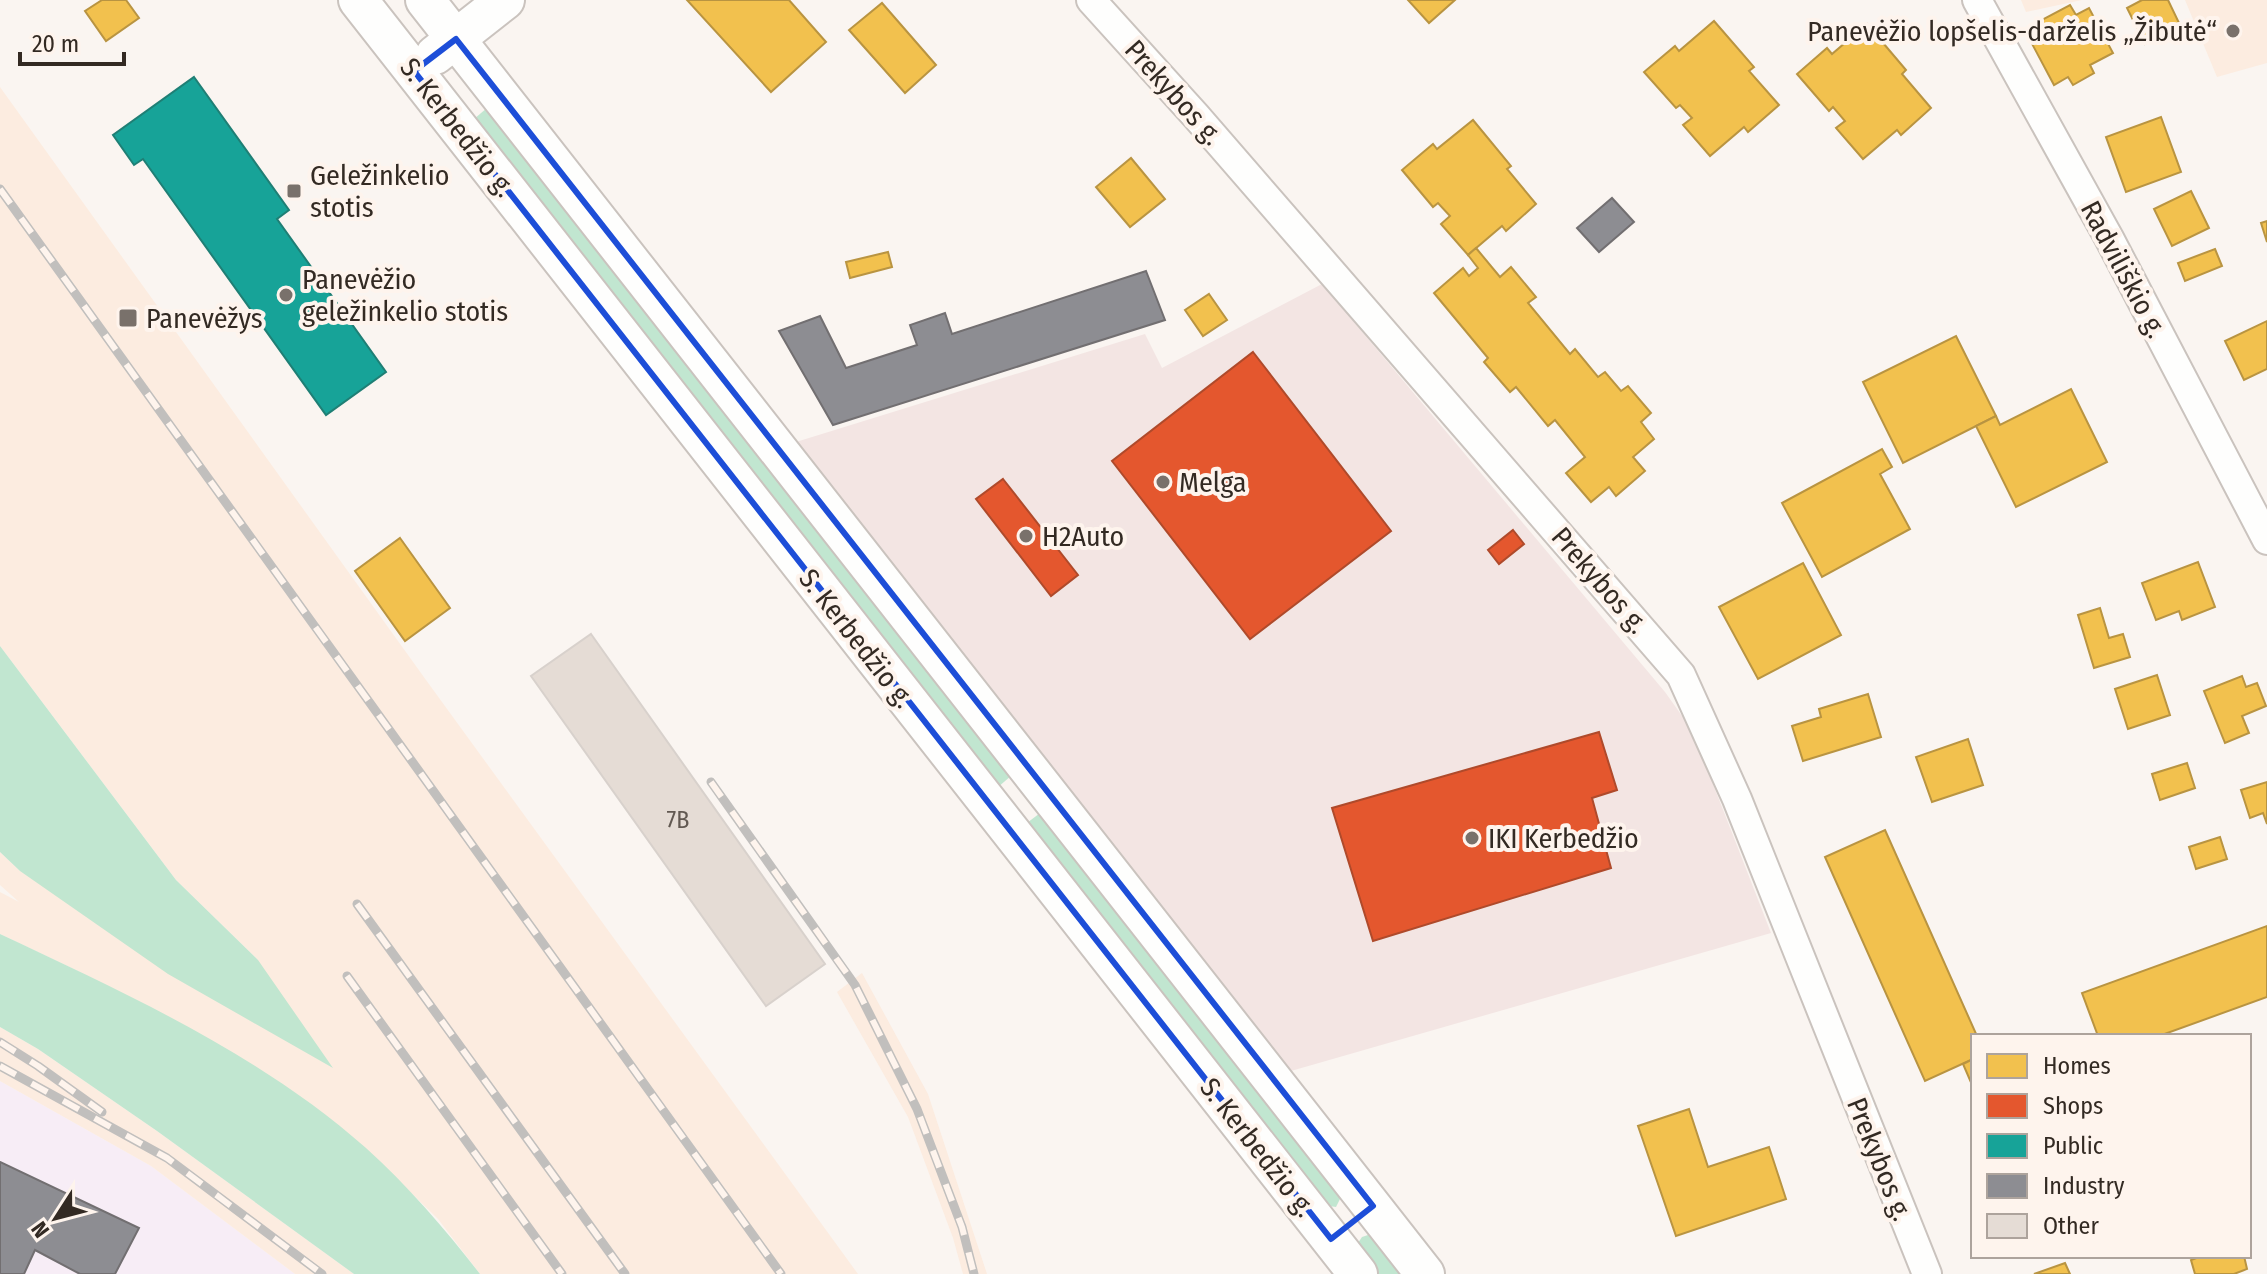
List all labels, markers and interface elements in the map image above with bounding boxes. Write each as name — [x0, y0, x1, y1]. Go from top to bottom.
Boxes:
place label: Panevėžio lopšelis-darželis „Žibutė“ — [1807, 15, 2217, 48]
scale bar — [20, 16, 124, 66]
marker: Panevėžio lopšelis-darželis „Žibutė“ — [2224, 22, 2242, 40]
text: 20 m — [32, 30, 79, 58]
street label: Prekybos g. — [1118, 33, 1229, 152]
street label: S. Kerbedžio g. — [393, 51, 522, 203]
place label: Geležinkelio stotis — [310, 159, 449, 224]
marker: Geležinkelio stotis — [285, 182, 303, 200]
street label: Radviliškio g. — [2074, 195, 2173, 343]
place label: Panevėžio geležinkelio stotis — [302, 263, 508, 328]
marker: Panevėžio geležinkelio stotis — [277, 286, 295, 304]
place label: Panevėžys — [146, 302, 263, 335]
marker: Panevėžys — [117, 307, 139, 329]
place label: Melga — [1179, 466, 1246, 499]
marker: Melga — [1154, 473, 1172, 491]
place label: H2Auto — [1042, 520, 1124, 553]
street label: Prekybos g. — [1545, 521, 1655, 640]
marker: H2Auto — [1017, 527, 1035, 545]
street label: S. Kerbedžio g. — [792, 562, 921, 714]
house number: 7B — [667, 806, 689, 834]
place label: IKI Kerbedžio — [1488, 822, 1639, 855]
marker: IKI Kerbedžio — [1463, 829, 1481, 847]
legend — [1971, 1034, 2251, 1258]
text: Homes — [2043, 1052, 2111, 1080]
street label: S. Kerbedžio g. — [1193, 1071, 1322, 1223]
text: Shops — [2043, 1092, 2103, 1120]
street label: Prekybos g. — [1840, 1093, 1919, 1225]
text: Public — [2043, 1132, 2103, 1160]
text: Industry — [2043, 1172, 2125, 1200]
north arrow — [16, 1178, 96, 1258]
text: Other — [2043, 1212, 2099, 1240]
text: N — [25, 1216, 55, 1243]

